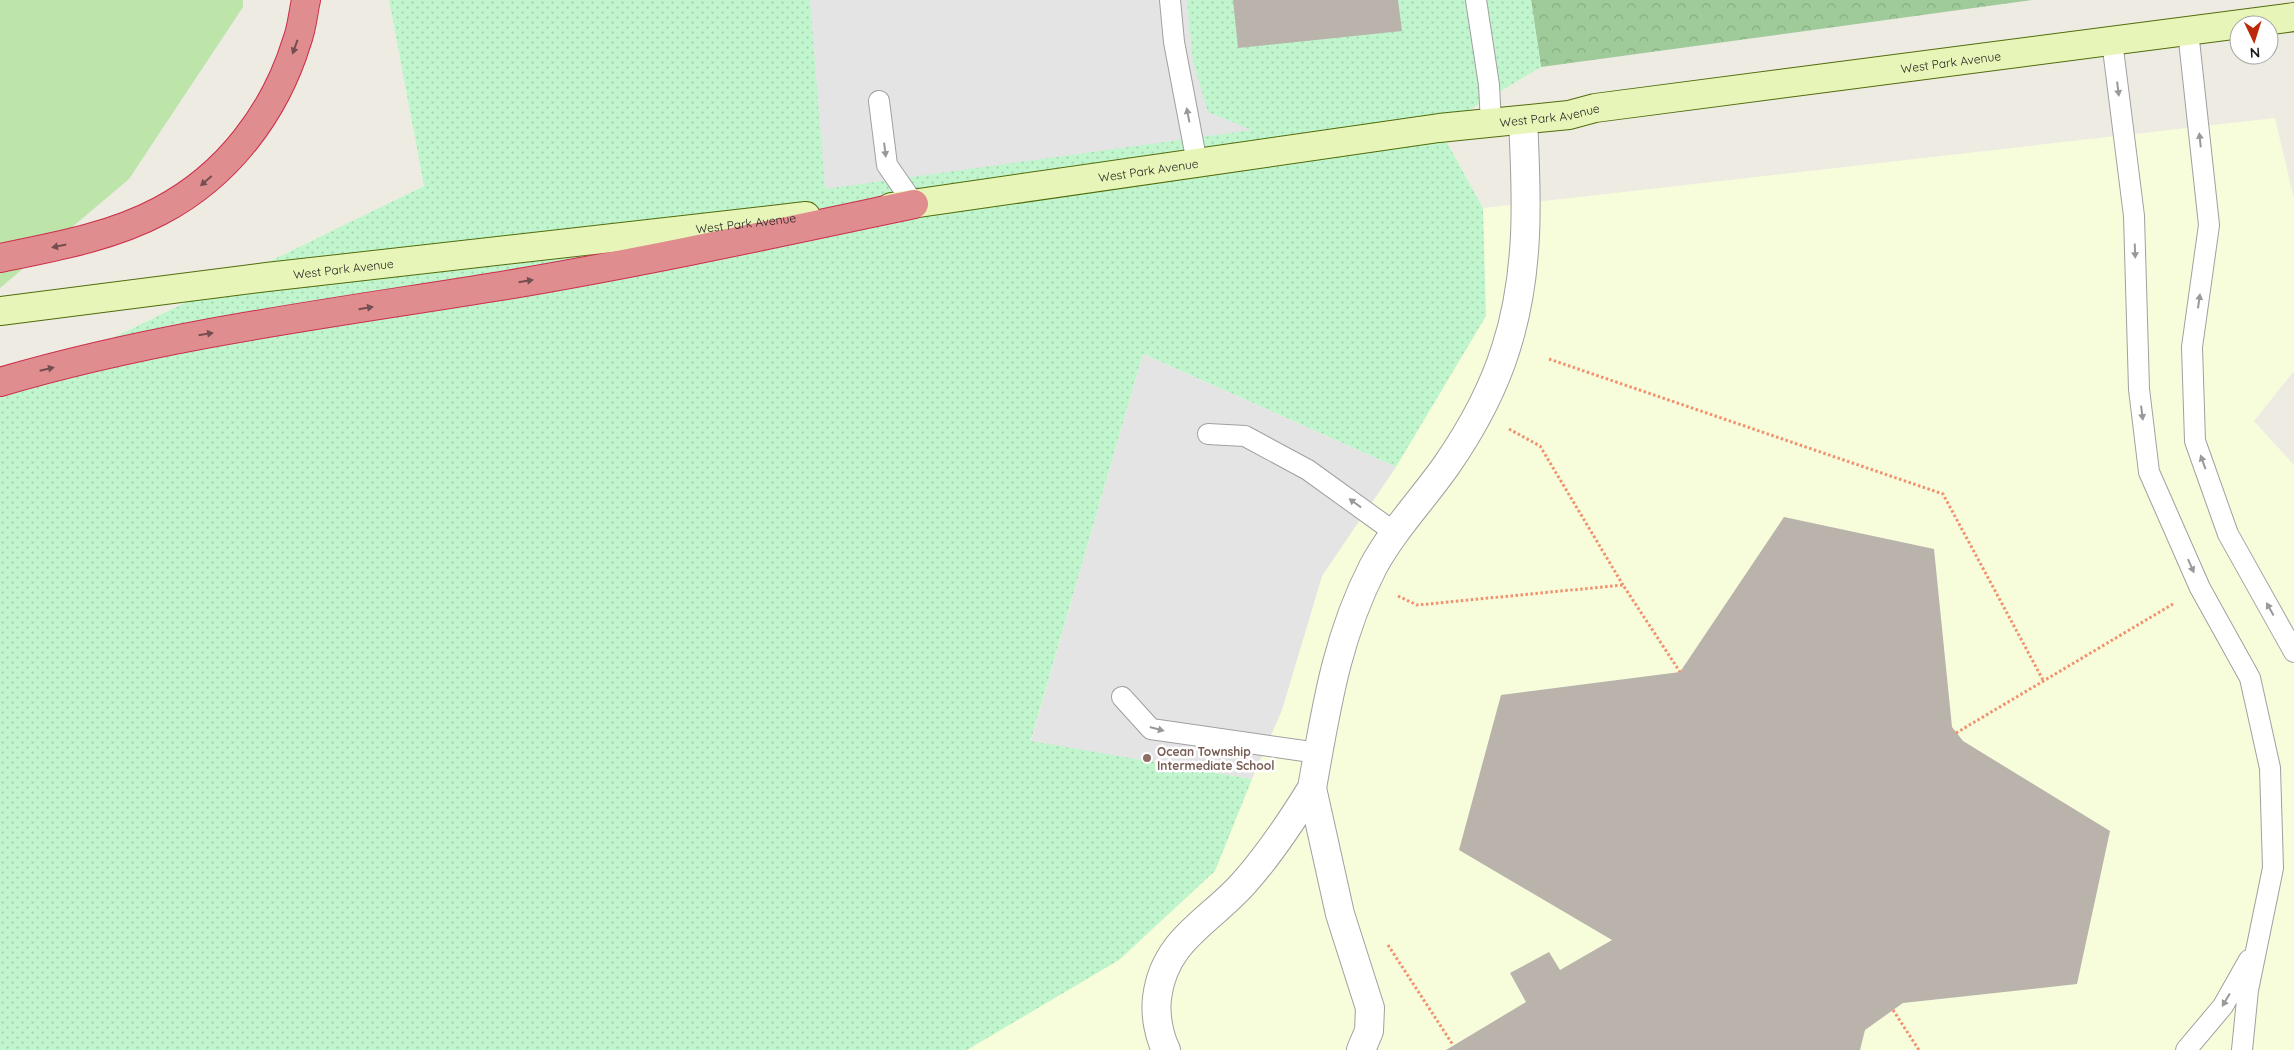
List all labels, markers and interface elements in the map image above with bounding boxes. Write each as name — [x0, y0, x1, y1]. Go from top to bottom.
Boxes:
north arrow — [2229, 15, 2279, 65]
one-way arrow — [291, 40, 298, 55]
text: N — [2249, 44, 2261, 62]
street label: West Park Avenue — [1900, 48, 2002, 76]
one-way arrow — [2114, 81, 2122, 97]
street label: West Park Avenue — [1499, 100, 1600, 129]
one-way arrow — [1184, 107, 1192, 123]
one-way arrow — [2196, 132, 2204, 148]
one-way arrow — [881, 142, 889, 158]
street label: West Park Avenue — [1097, 155, 1200, 185]
one-way arrow — [201, 175, 213, 187]
street label: West Park Avenue — [695, 210, 797, 236]
one-way arrow — [50, 242, 66, 250]
one-way arrow — [2131, 243, 2139, 259]
street label: West Park Avenue — [292, 255, 395, 281]
one-way arrow — [519, 277, 535, 285]
one-way arrow — [2195, 293, 2203, 309]
one-way arrow — [358, 303, 374, 311]
one-way arrow — [198, 330, 214, 338]
one-way arrow — [39, 365, 54, 373]
one-way arrow — [2138, 405, 2146, 421]
one-way arrow — [2199, 454, 2207, 469]
one-way arrow — [1348, 498, 1362, 508]
one-way arrow — [2187, 559, 2195, 573]
one-way arrow — [2266, 603, 2275, 616]
one-way arrow — [1150, 725, 1165, 733]
place label: Ocean Township Intermediate School — [1157, 744, 1275, 773]
marker: Ocean Township Intermediate School — [1141, 752, 1153, 764]
one-way arrow — [2222, 993, 2230, 1008]

